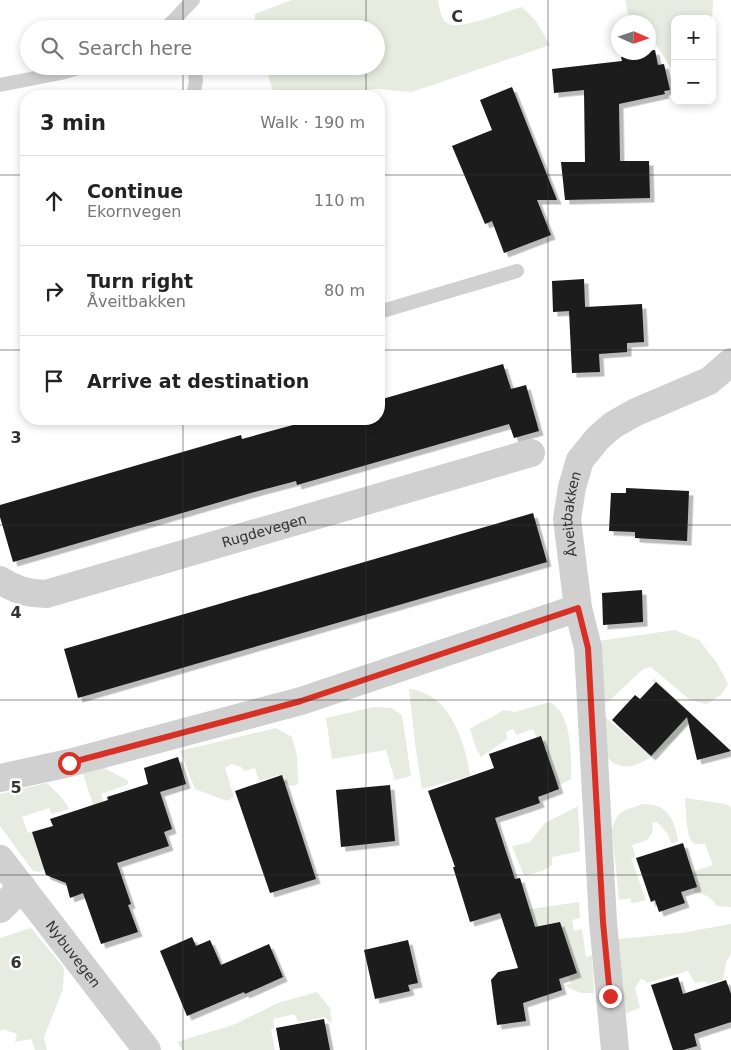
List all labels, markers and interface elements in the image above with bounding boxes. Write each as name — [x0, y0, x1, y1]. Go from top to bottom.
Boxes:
text: C — [451, 7, 463, 26]
north arrow — [611, 15, 656, 60]
map controls — [671, 15, 716, 105]
button: + — [671, 15, 716, 60]
search box — [20, 20, 385, 75]
icon: search — [38, 34, 66, 62]
text: Search here — [78, 37, 192, 59]
button: − — [671, 60, 716, 105]
text: 3 min — [40, 111, 106, 135]
text: Walk · 190 m — [260, 113, 365, 132]
text: Continue — [87, 180, 183, 202]
icon: ahead — [40, 187, 68, 215]
text: 110 m — [314, 191, 365, 210]
text: Ekornvegen — [87, 202, 181, 221]
text: Turn right — [87, 270, 193, 292]
icon: right — [40, 277, 68, 305]
text: 80 m — [324, 281, 365, 300]
text: Åveitbakken — [87, 292, 186, 311]
icon: arrive — [40, 367, 68, 395]
text: Arrive at destination — [87, 370, 309, 392]
text: 3 — [10, 428, 22, 447]
street label: Åveitbakken — [559, 469, 584, 558]
street label: Rugdevegen — [220, 511, 308, 551]
text: 4 — [10, 603, 22, 622]
route start — [58, 752, 81, 775]
text: 5 — [10, 778, 22, 797]
street label: Nybuvegen — [42, 918, 104, 991]
text: 6 — [10, 953, 22, 972]
route end — [599, 985, 622, 1008]

